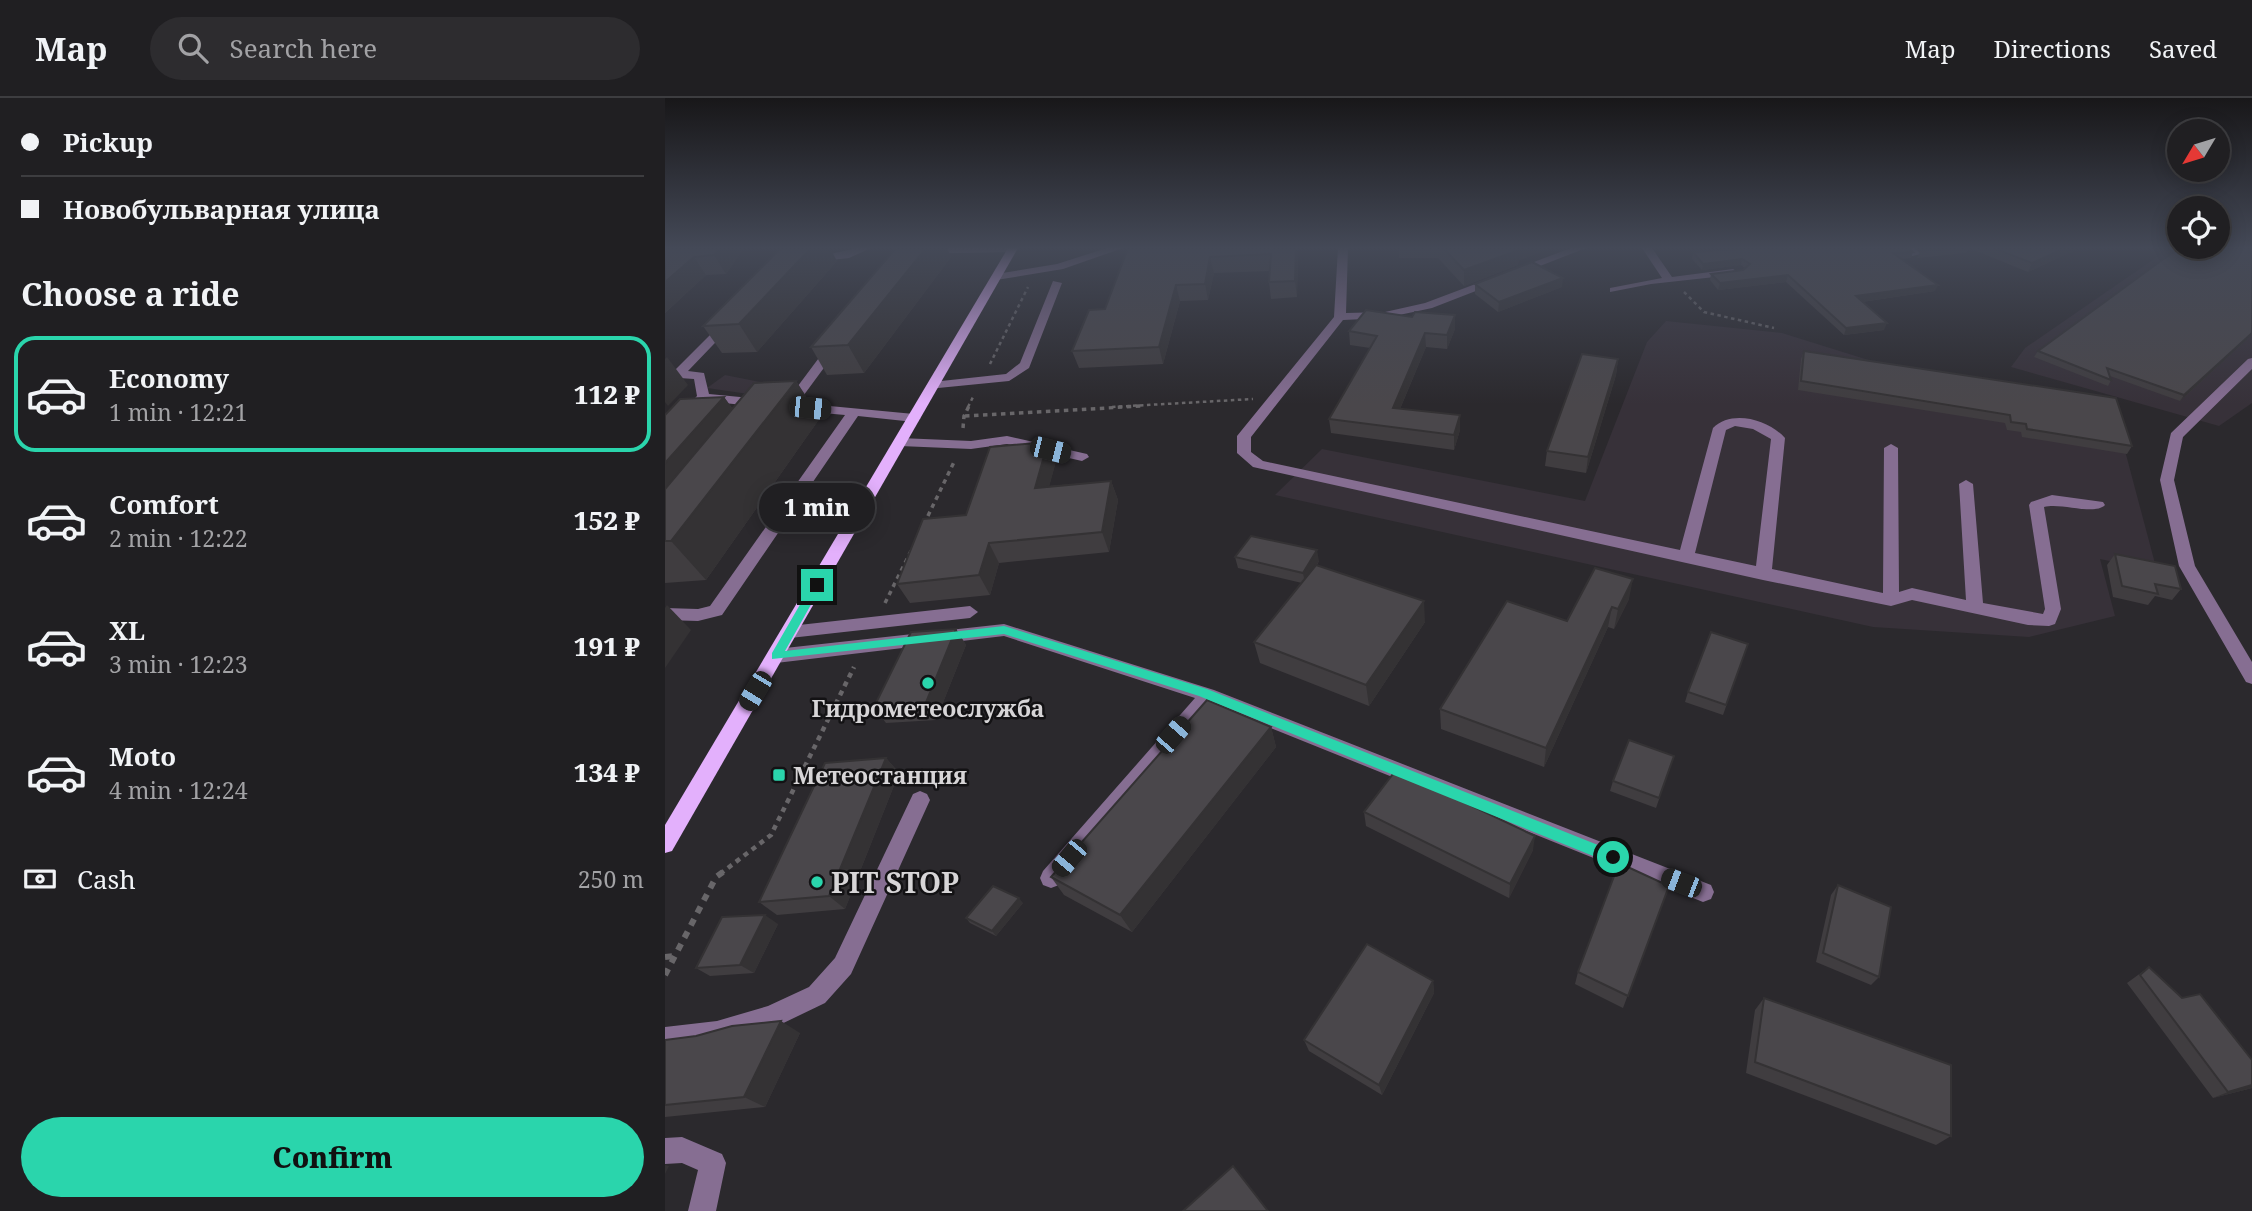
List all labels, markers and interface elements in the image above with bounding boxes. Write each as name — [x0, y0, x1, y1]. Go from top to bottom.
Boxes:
search box — [150, 17, 640, 80]
text: Map — [35, 26, 108, 71]
icon: search — [174, 29, 212, 67]
text: Search here — [230, 30, 377, 66]
text: Map — [1905, 32, 1956, 65]
text: Directions — [1994, 32, 2111, 65]
text: Saved — [2149, 32, 2217, 65]
north arrow — [2167, 119, 2229, 182]
map controls — [2167, 119, 2230, 259]
text: Pickup — [63, 124, 153, 160]
text: Новобульварная улица — [63, 191, 380, 227]
button: locate — [2167, 196, 2230, 259]
text: Choose a ride — [21, 272, 240, 315]
text: Economy — [109, 360, 229, 396]
icon: car — [25, 363, 88, 426]
text: 112 ₽ — [574, 376, 640, 412]
car — [789, 395, 832, 421]
text: 1 min · 12:21 — [109, 396, 247, 428]
car — [1028, 435, 1073, 465]
callout: 1 min — [759, 484, 875, 532]
text: Comfort — [109, 486, 219, 522]
icon: car — [25, 489, 88, 552]
text: 1 min — [784, 491, 850, 523]
text: 152 ₽ — [574, 502, 640, 538]
text: 2 min · 12:22 — [109, 522, 247, 554]
route end — [801, 569, 833, 601]
text: XL — [109, 612, 145, 648]
icon: car — [25, 615, 88, 678]
text: 191 ₽ — [574, 628, 640, 664]
text: 3 min · 12:23 — [109, 648, 247, 680]
car — [736, 668, 775, 714]
marker: Гидрометеослужба — [920, 675, 936, 691]
place label: Гидрометеослужба — [812, 692, 1044, 724]
car — [1152, 712, 1195, 758]
text: Moto — [109, 738, 176, 774]
icon: car — [25, 741, 88, 804]
text: 134 ₽ — [574, 754, 640, 790]
place label: Метеостанция — [793, 759, 967, 791]
marker: Метеостанция — [771, 767, 787, 783]
text: 4 min · 12:24 — [109, 774, 247, 806]
car — [1048, 835, 1091, 881]
route start — [1597, 841, 1629, 873]
icon: cash — [21, 860, 59, 898]
text: Cash — [77, 861, 136, 897]
text: 250 m — [578, 863, 644, 895]
place label: PIT STOP — [831, 863, 959, 901]
car — [1658, 866, 1705, 900]
marker: PIT STOP — [809, 874, 825, 890]
button: Confirm — [21, 1117, 644, 1197]

